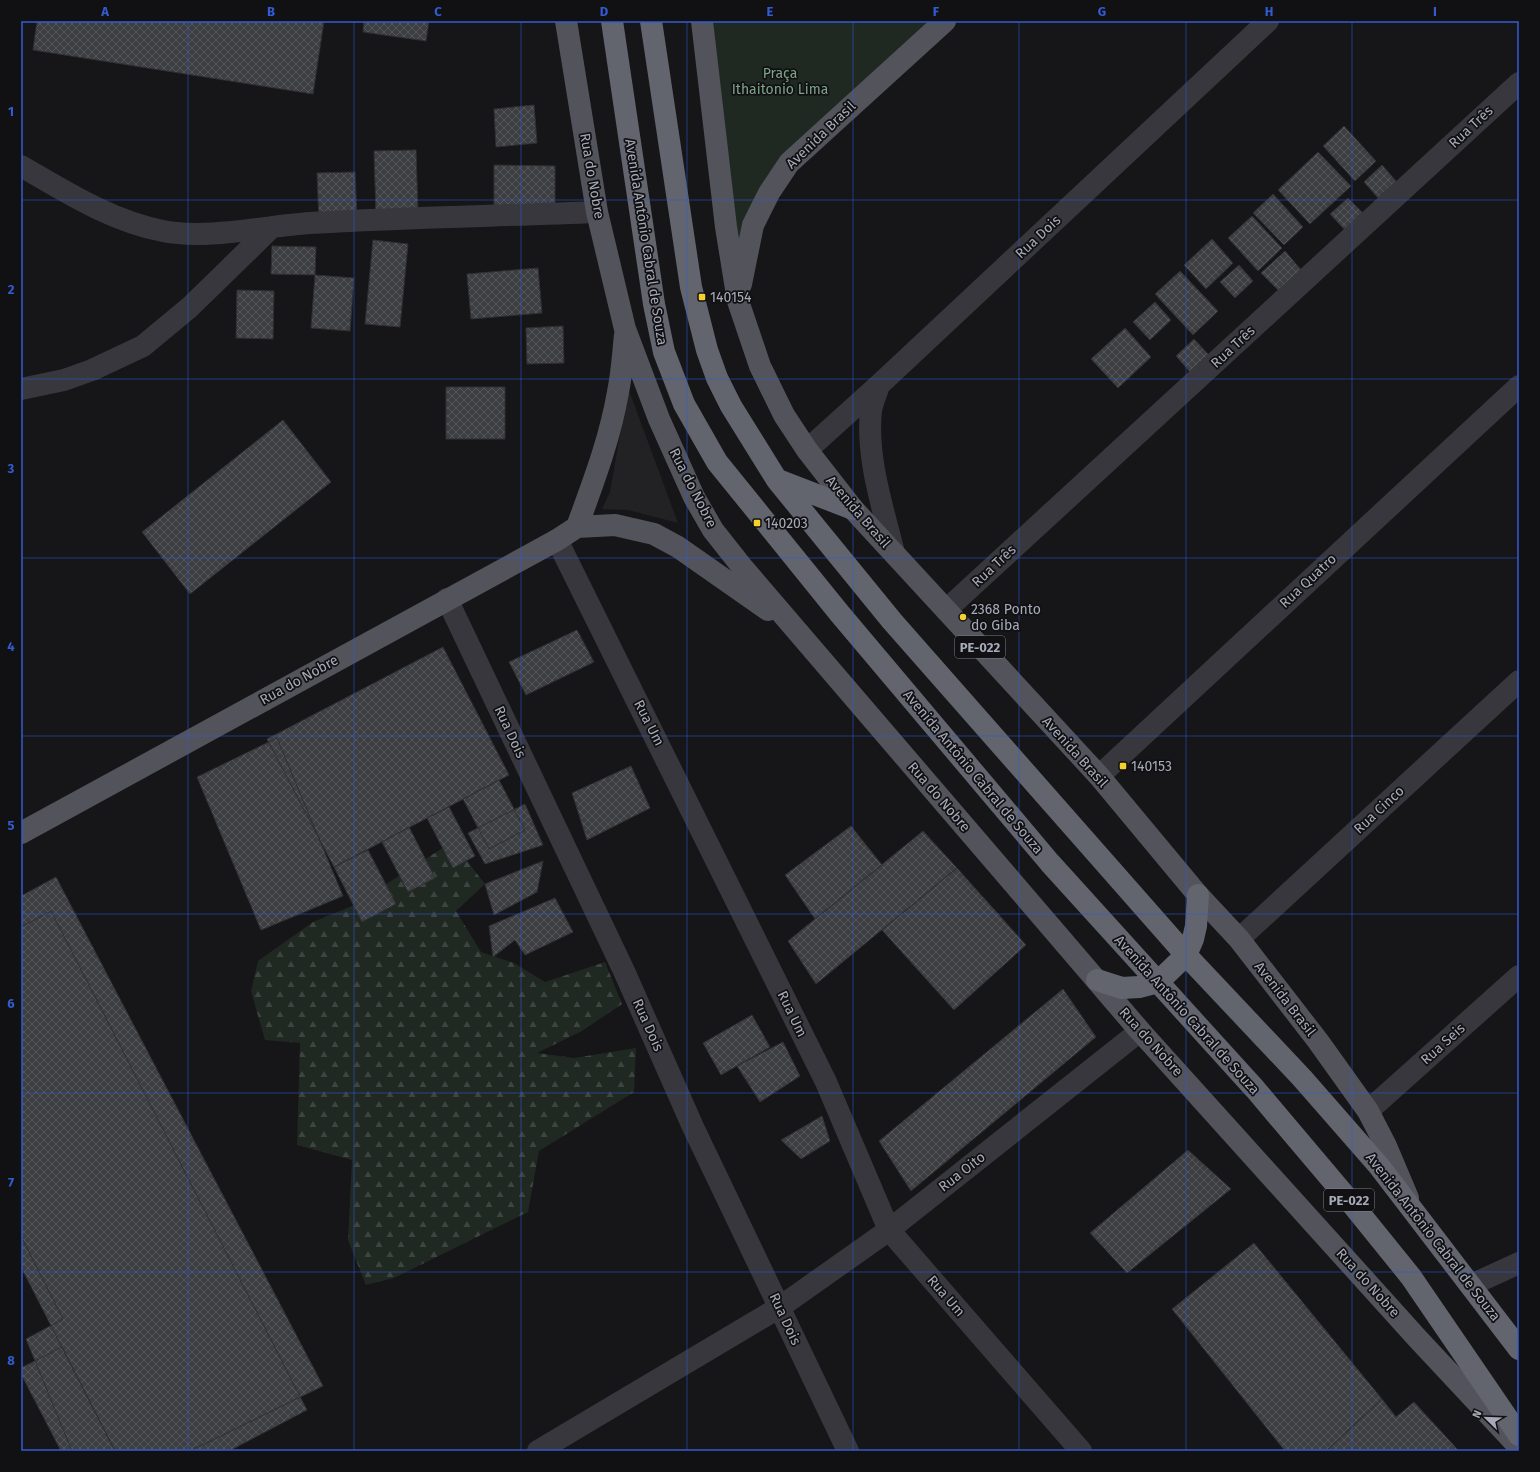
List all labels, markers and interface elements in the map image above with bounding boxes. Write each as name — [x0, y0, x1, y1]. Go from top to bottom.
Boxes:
text: A — [100, 4, 109, 19]
text: B — [267, 4, 275, 19]
text: C — [434, 4, 442, 19]
text: D — [600, 4, 609, 19]
text: E — [767, 4, 774, 19]
text: F — [933, 4, 940, 19]
text: G — [1098, 4, 1106, 19]
text: H — [1265, 4, 1273, 19]
text: I — [1433, 4, 1437, 19]
park label: Praça Ithaitonio Lima — [732, 65, 828, 98]
street label: Avenida Brasil — [783, 98, 859, 172]
street label: Rua Três — [1445, 102, 1497, 152]
text: 1 — [8, 104, 14, 119]
street label: Rua do Nobre — [576, 132, 608, 220]
street label: Avenida Antônio Cabral de Souza — [621, 138, 671, 346]
street label: Rua Dois — [1012, 212, 1064, 262]
text: 2 — [8, 282, 15, 297]
place label: 140154 — [710, 289, 752, 306]
marker: 140154 — [697, 292, 707, 302]
street label: Rua Três — [1207, 322, 1259, 372]
street label: Rua do Nobre — [666, 445, 720, 531]
text: 3 — [7, 461, 15, 476]
street label: Avenida Brasil — [822, 473, 894, 551]
place label: 140203 — [765, 515, 808, 532]
marker: 140203 — [752, 518, 762, 528]
street label: Rua Três — [968, 541, 1020, 591]
street label: Rua Quatro — [1276, 550, 1340, 612]
place label: 2368 Ponto do Giba — [971, 601, 1041, 634]
marker: 2368 Ponto do Giba — [958, 612, 968, 622]
road number: PE-022 — [955, 636, 1005, 658]
text: 4 — [7, 639, 15, 654]
street label: Rua do Nobre — [257, 652, 341, 708]
street label: Avenida Antônio Cabral de Souza — [899, 687, 1047, 857]
street label: Rua Um — [630, 697, 668, 749]
street label: Rua Dois — [491, 703, 530, 761]
street label: Avenida Brasil — [1039, 713, 1111, 791]
place label: 140153 — [1131, 758, 1172, 775]
street label: Rua do Nobre — [904, 759, 974, 835]
marker: 140153 — [1118, 761, 1128, 771]
street label: Rua Cinco — [1350, 782, 1408, 838]
text: 5 — [8, 818, 15, 833]
street label: Avenida Antônio Cabral de Souza — [1111, 932, 1263, 1098]
street label: Avenida Brasil — [1251, 958, 1319, 1040]
street label: Rua Um — [774, 988, 810, 1040]
text: 6 — [7, 996, 15, 1011]
street label: Rua Dois — [629, 996, 667, 1054]
street label: Rua do Nobre — [1116, 1004, 1186, 1080]
street label: Rua Seis — [1417, 1019, 1469, 1068]
street label: Rua Oito — [935, 1148, 989, 1196]
street label: Avenida Antônio Cabral de Souza — [1362, 1150, 1504, 1324]
text: 7 — [8, 1175, 14, 1190]
road number: PE-022 — [1324, 1189, 1374, 1211]
street label: Rua do Nobre — [1333, 1245, 1403, 1321]
street label: Rua Um — [923, 1272, 969, 1320]
street label: Rua Dois — [766, 1290, 805, 1348]
text: 8 — [7, 1353, 15, 1368]
north arrow — [1466, 1398, 1506, 1438]
text: N — [1470, 1408, 1485, 1420]

